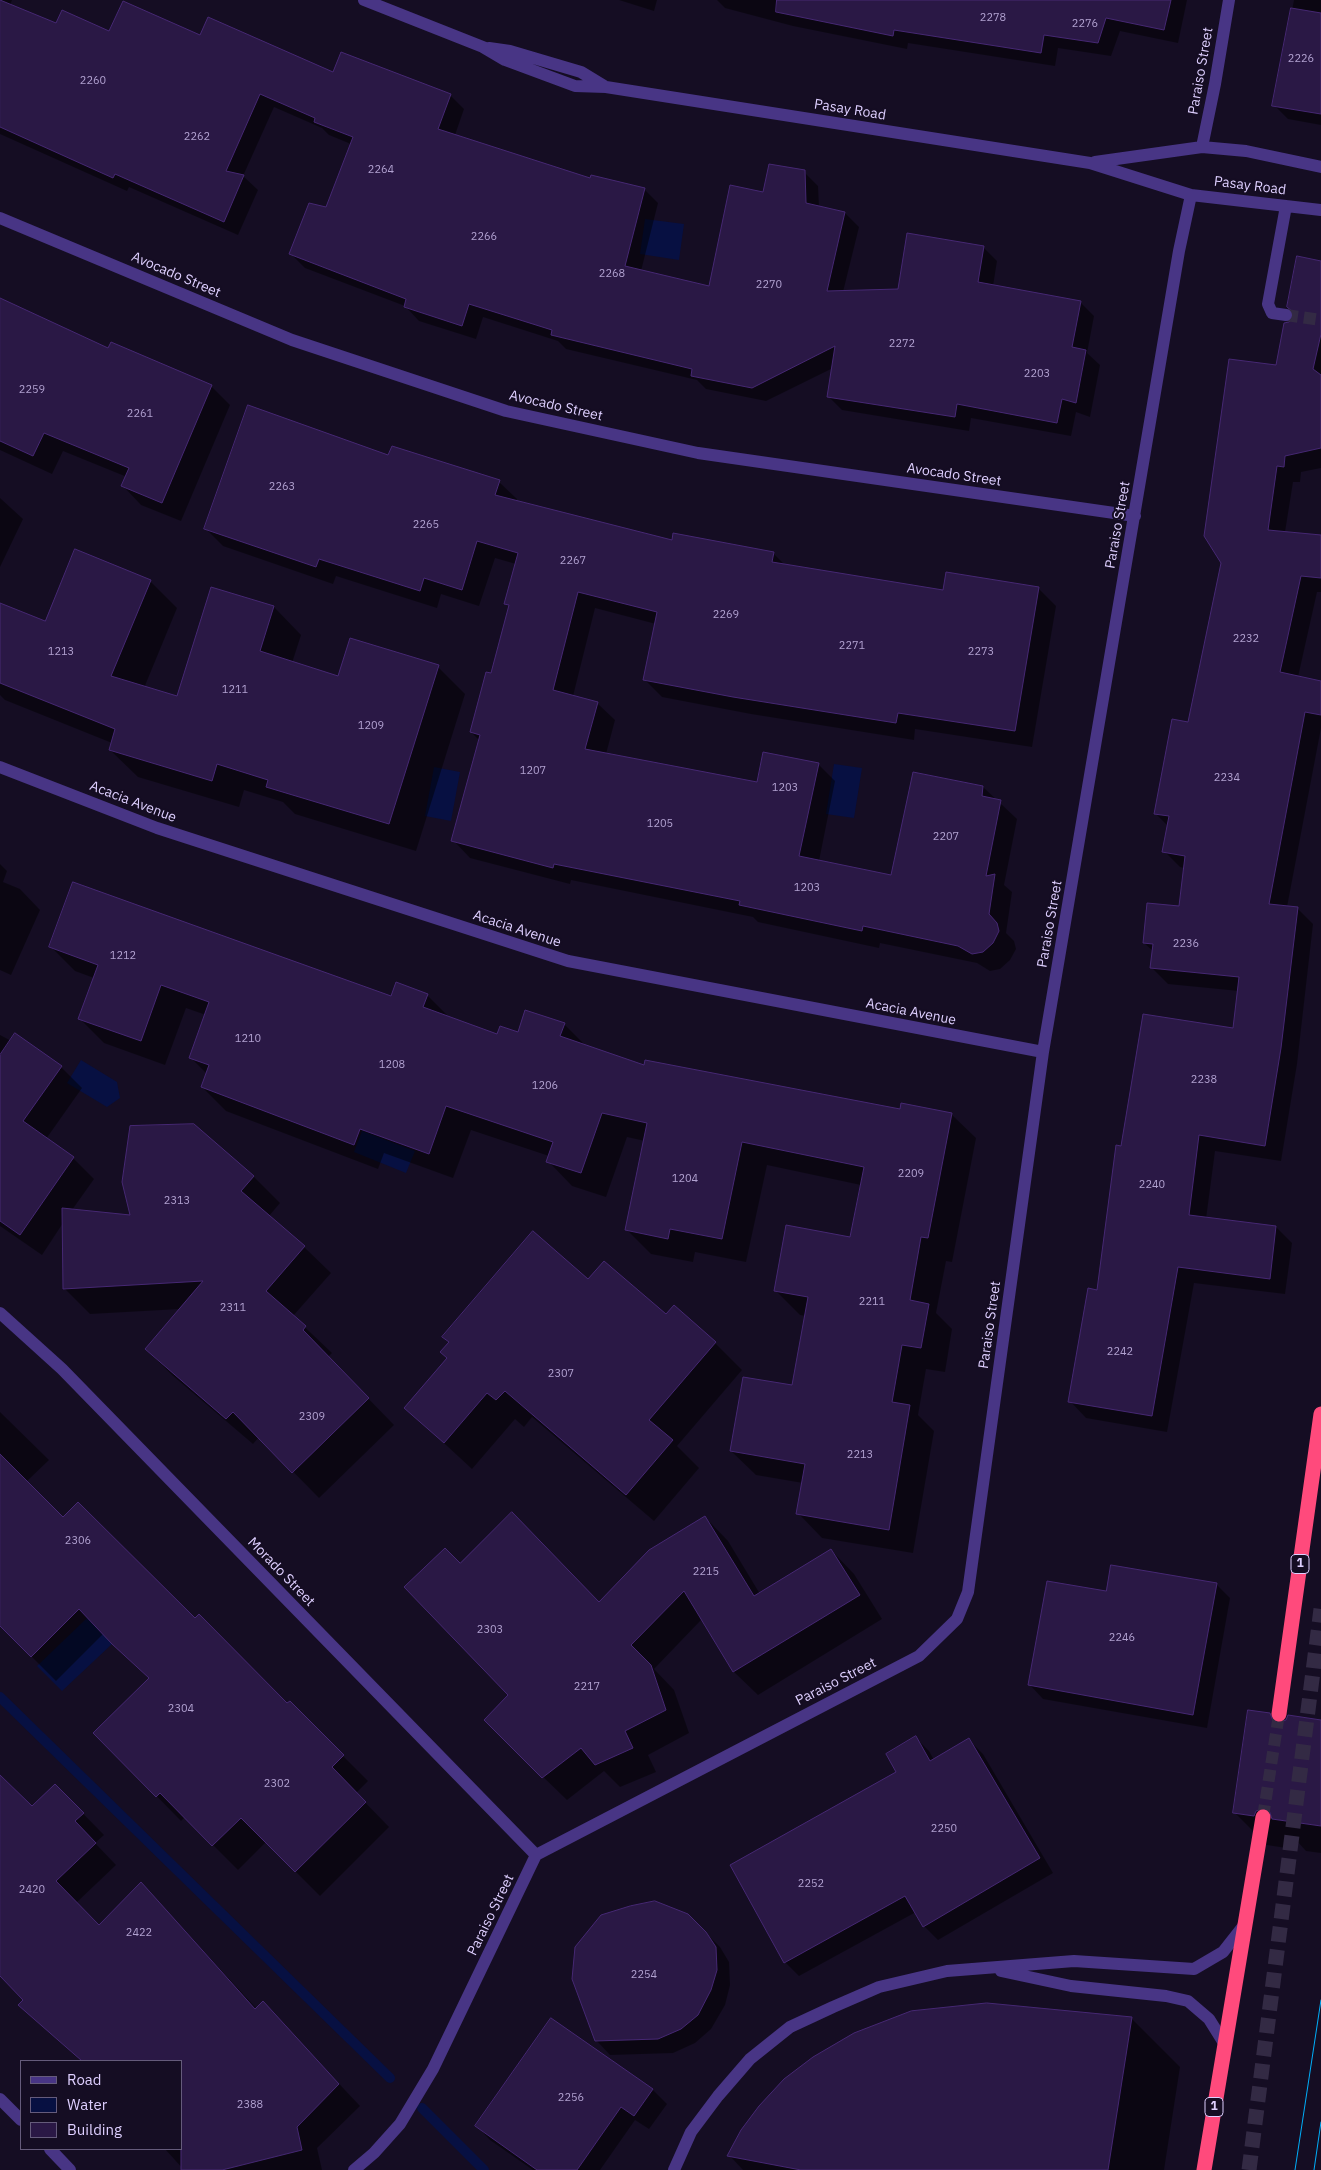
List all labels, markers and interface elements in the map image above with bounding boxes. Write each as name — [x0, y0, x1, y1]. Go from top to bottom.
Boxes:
house number: 2278 — [980, 11, 1006, 25]
house number: 2276 — [1072, 17, 1098, 31]
street label: Paraiso Street — [1185, 26, 1217, 116]
house number: 2226 — [1288, 52, 1314, 66]
house number: 2260 — [80, 74, 106, 88]
street label: Pasay Road — [813, 96, 887, 124]
house number: 2262 — [184, 130, 210, 144]
house number: 2264 — [368, 163, 394, 177]
street label: Pasay Road — [1213, 173, 1287, 199]
house number: 2266 — [471, 230, 497, 244]
street label: Avocado Street — [129, 249, 223, 301]
house number: 2268 — [599, 267, 625, 281]
house number: 2270 — [756, 278, 782, 292]
house number: 2272 — [889, 337, 915, 351]
house number: 2203 — [1024, 367, 1050, 381]
house number: 2259 — [19, 383, 45, 397]
street label: Avocado Street — [508, 387, 604, 425]
house number: 2261 — [127, 407, 153, 421]
street label: Avocado Street — [906, 460, 1002, 490]
house number: 2263 — [269, 480, 295, 494]
street label: Paraiso Street — [1102, 480, 1134, 570]
house number: 2265 — [413, 518, 439, 532]
house number: 2267 — [560, 554, 586, 568]
house number: 2269 — [713, 608, 739, 622]
house number: 2232 — [1233, 632, 1259, 646]
house number: 2271 — [839, 639, 865, 653]
house number: 1213 — [48, 645, 74, 659]
house number: 2273 — [968, 645, 994, 659]
house number: 1211 — [222, 683, 248, 697]
house number: 1209 — [358, 719, 384, 733]
house number: 1207 — [520, 764, 546, 778]
house number: 2234 — [1214, 771, 1240, 785]
street label: Acacia Avenue — [87, 778, 179, 826]
house number: 1203 — [772, 781, 798, 795]
house number: 1205 — [647, 817, 673, 831]
house number: 2207 — [933, 830, 959, 844]
street label: Paraiso Street — [1034, 879, 1066, 969]
house number: 1203 — [794, 881, 820, 895]
street label: Acacia Avenue — [471, 907, 563, 951]
house number: 2236 — [1173, 937, 1199, 951]
house number: 1212 — [110, 949, 136, 963]
street label: Acacia Avenue — [864, 995, 958, 1029]
house number: 1210 — [235, 1032, 261, 1046]
house number: 1208 — [379, 1058, 405, 1072]
house number: 2238 — [1191, 1073, 1217, 1087]
house number: 1206 — [532, 1079, 558, 1093]
house number: 2209 — [898, 1167, 924, 1181]
house number: 1204 — [672, 1172, 698, 1186]
house number: 2240 — [1139, 1178, 1165, 1192]
house number: 2313 — [164, 1194, 190, 1208]
street label: Paraiso Street — [976, 1280, 1004, 1370]
house number: 2211 — [859, 1295, 885, 1309]
house number: 2311 — [220, 1301, 246, 1315]
house number: 2242 — [1107, 1345, 1133, 1359]
house number: 2307 — [548, 1367, 574, 1381]
house number: 2309 — [299, 1410, 325, 1424]
house number: 2213 — [847, 1448, 873, 1462]
house number: 2306 — [65, 1534, 91, 1548]
street label: Morado Street — [244, 1534, 318, 1610]
road number: 1 — [1291, 1555, 1309, 1574]
house number: 2215 — [693, 1565, 719, 1579]
house number: 2303 — [477, 1623, 503, 1637]
house number: 2246 — [1109, 1631, 1135, 1645]
street label: Paraiso Street — [793, 1654, 879, 1710]
house number: 2217 — [574, 1680, 600, 1694]
house number: 2304 — [168, 1702, 194, 1716]
house number: 2302 — [264, 1777, 290, 1791]
house number: 2250 — [931, 1822, 957, 1836]
street label: Paraiso Street — [464, 1872, 518, 1958]
house number: 2252 — [798, 1877, 824, 1891]
house number: 2420 — [19, 1883, 45, 1897]
house number: 2422 — [126, 1926, 152, 1940]
house number: 2254 — [631, 1968, 657, 1982]
legend — [20, 2060, 182, 2150]
text: Road — [67, 2070, 102, 2089]
house number: 2256 — [558, 2091, 584, 2105]
text: Water — [67, 2095, 107, 2114]
house number: 2388 — [237, 2098, 263, 2112]
road number: 1 — [1205, 2098, 1223, 2116]
text: Building — [67, 2120, 122, 2139]

